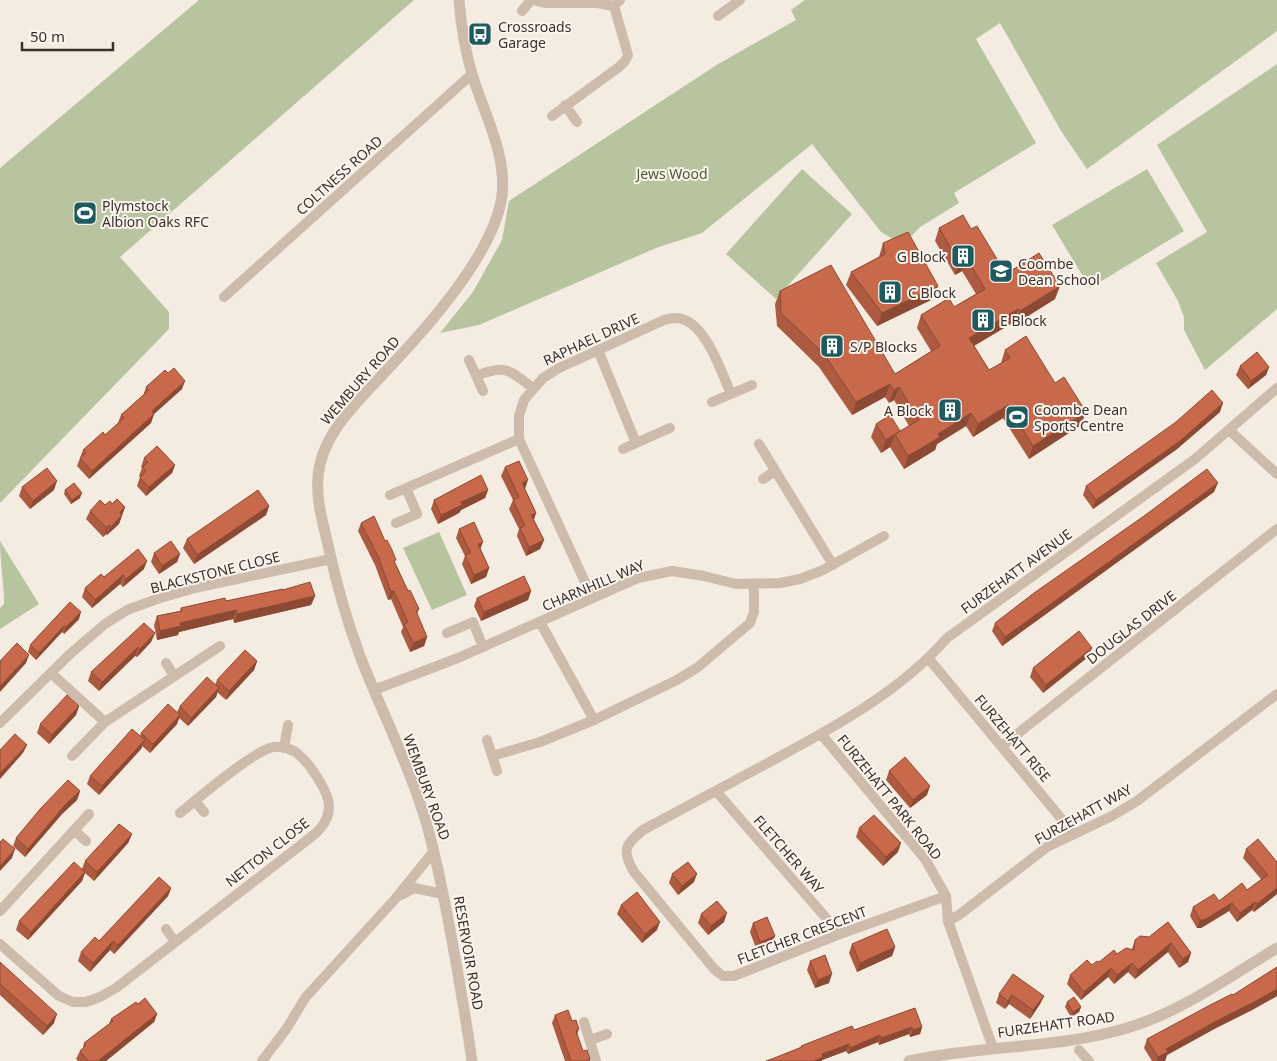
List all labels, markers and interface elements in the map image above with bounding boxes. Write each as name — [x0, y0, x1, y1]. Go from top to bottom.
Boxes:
place label: Crossroads Garage — [498, 17, 572, 52]
scale bar — [22, 20, 114, 52]
bus stop icon: Crossroads Garage — [467, 21, 493, 47]
text: 50 m — [30, 26, 65, 46]
street label: COLTNESS ROAD — [292, 131, 386, 219]
park label: Jews Wood — [634, 164, 708, 183]
place label: Plymstock Albion Oaks RFC — [102, 196, 209, 231]
sports icon: Plymstock Albion Oaks RFC — [72, 200, 98, 226]
building icon: G Block — [950, 243, 976, 269]
place label: G Block — [897, 247, 947, 266]
place label: Coombe Dean School — [1018, 254, 1100, 289]
school or university icon: Coombe Dean School — [988, 258, 1014, 284]
building icon: C Block — [877, 279, 903, 305]
place label: C Block — [908, 283, 956, 302]
building icon: E Block — [970, 307, 996, 333]
street label: RAPHAEL DRIVE — [540, 308, 642, 370]
place label: E Block — [1000, 311, 1047, 330]
street label: WEMBURY ROAD — [316, 332, 404, 428]
building icon: S/P Blocks — [819, 333, 845, 359]
place label: S/P Blocks — [850, 337, 917, 356]
building icon: A Block — [937, 397, 963, 423]
place label: Coombe Dean Sports Centre — [1034, 400, 1128, 435]
place label: A Block — [884, 401, 933, 420]
sports icon: Coombe Dean Sports Centre — [1004, 404, 1030, 430]
street label: FURZEHATT AVENUE — [957, 524, 1075, 618]
street label: BLACKSTONE CLOSE — [148, 547, 282, 597]
street label: CHARNHILL WAY — [539, 555, 647, 615]
street label: DOUGLAS DRIVE — [1082, 586, 1180, 668]
street label: FURZEHATT RISE — [971, 690, 1055, 786]
street label: FURZEHATT PARK ROAD — [834, 730, 946, 864]
street label: WEMBURY ROAD — [399, 731, 455, 843]
street label: FURZEHATT WAY — [1031, 779, 1135, 849]
street label: FLETCHER WAY — [750, 811, 828, 897]
street label: NETTON CLOSE — [221, 813, 313, 891]
street label: RESERVOIR ROAD — [450, 894, 488, 1012]
street label: FLETCHER CRESCENT — [734, 901, 870, 968]
street label: FURZEHATT ROAD — [996, 1006, 1116, 1042]

